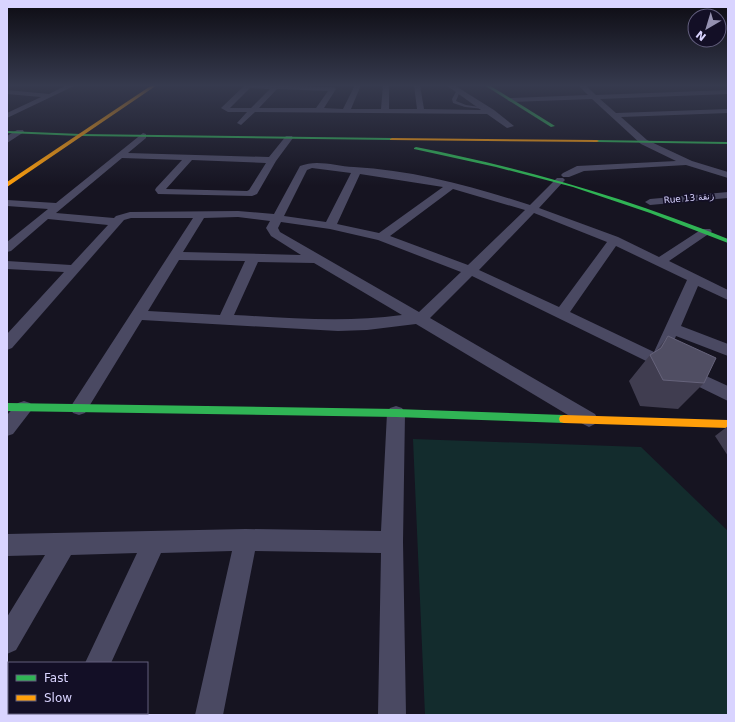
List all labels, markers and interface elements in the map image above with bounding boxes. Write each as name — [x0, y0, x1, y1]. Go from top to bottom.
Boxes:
north arrow — [687, 8, 727, 48]
text: N — [694, 28, 709, 43]
street label: Rue 13 زنقة — [663, 191, 715, 205]
legend — [8, 662, 148, 714]
text: Fast — [44, 671, 68, 685]
text: Slow — [44, 691, 72, 705]

